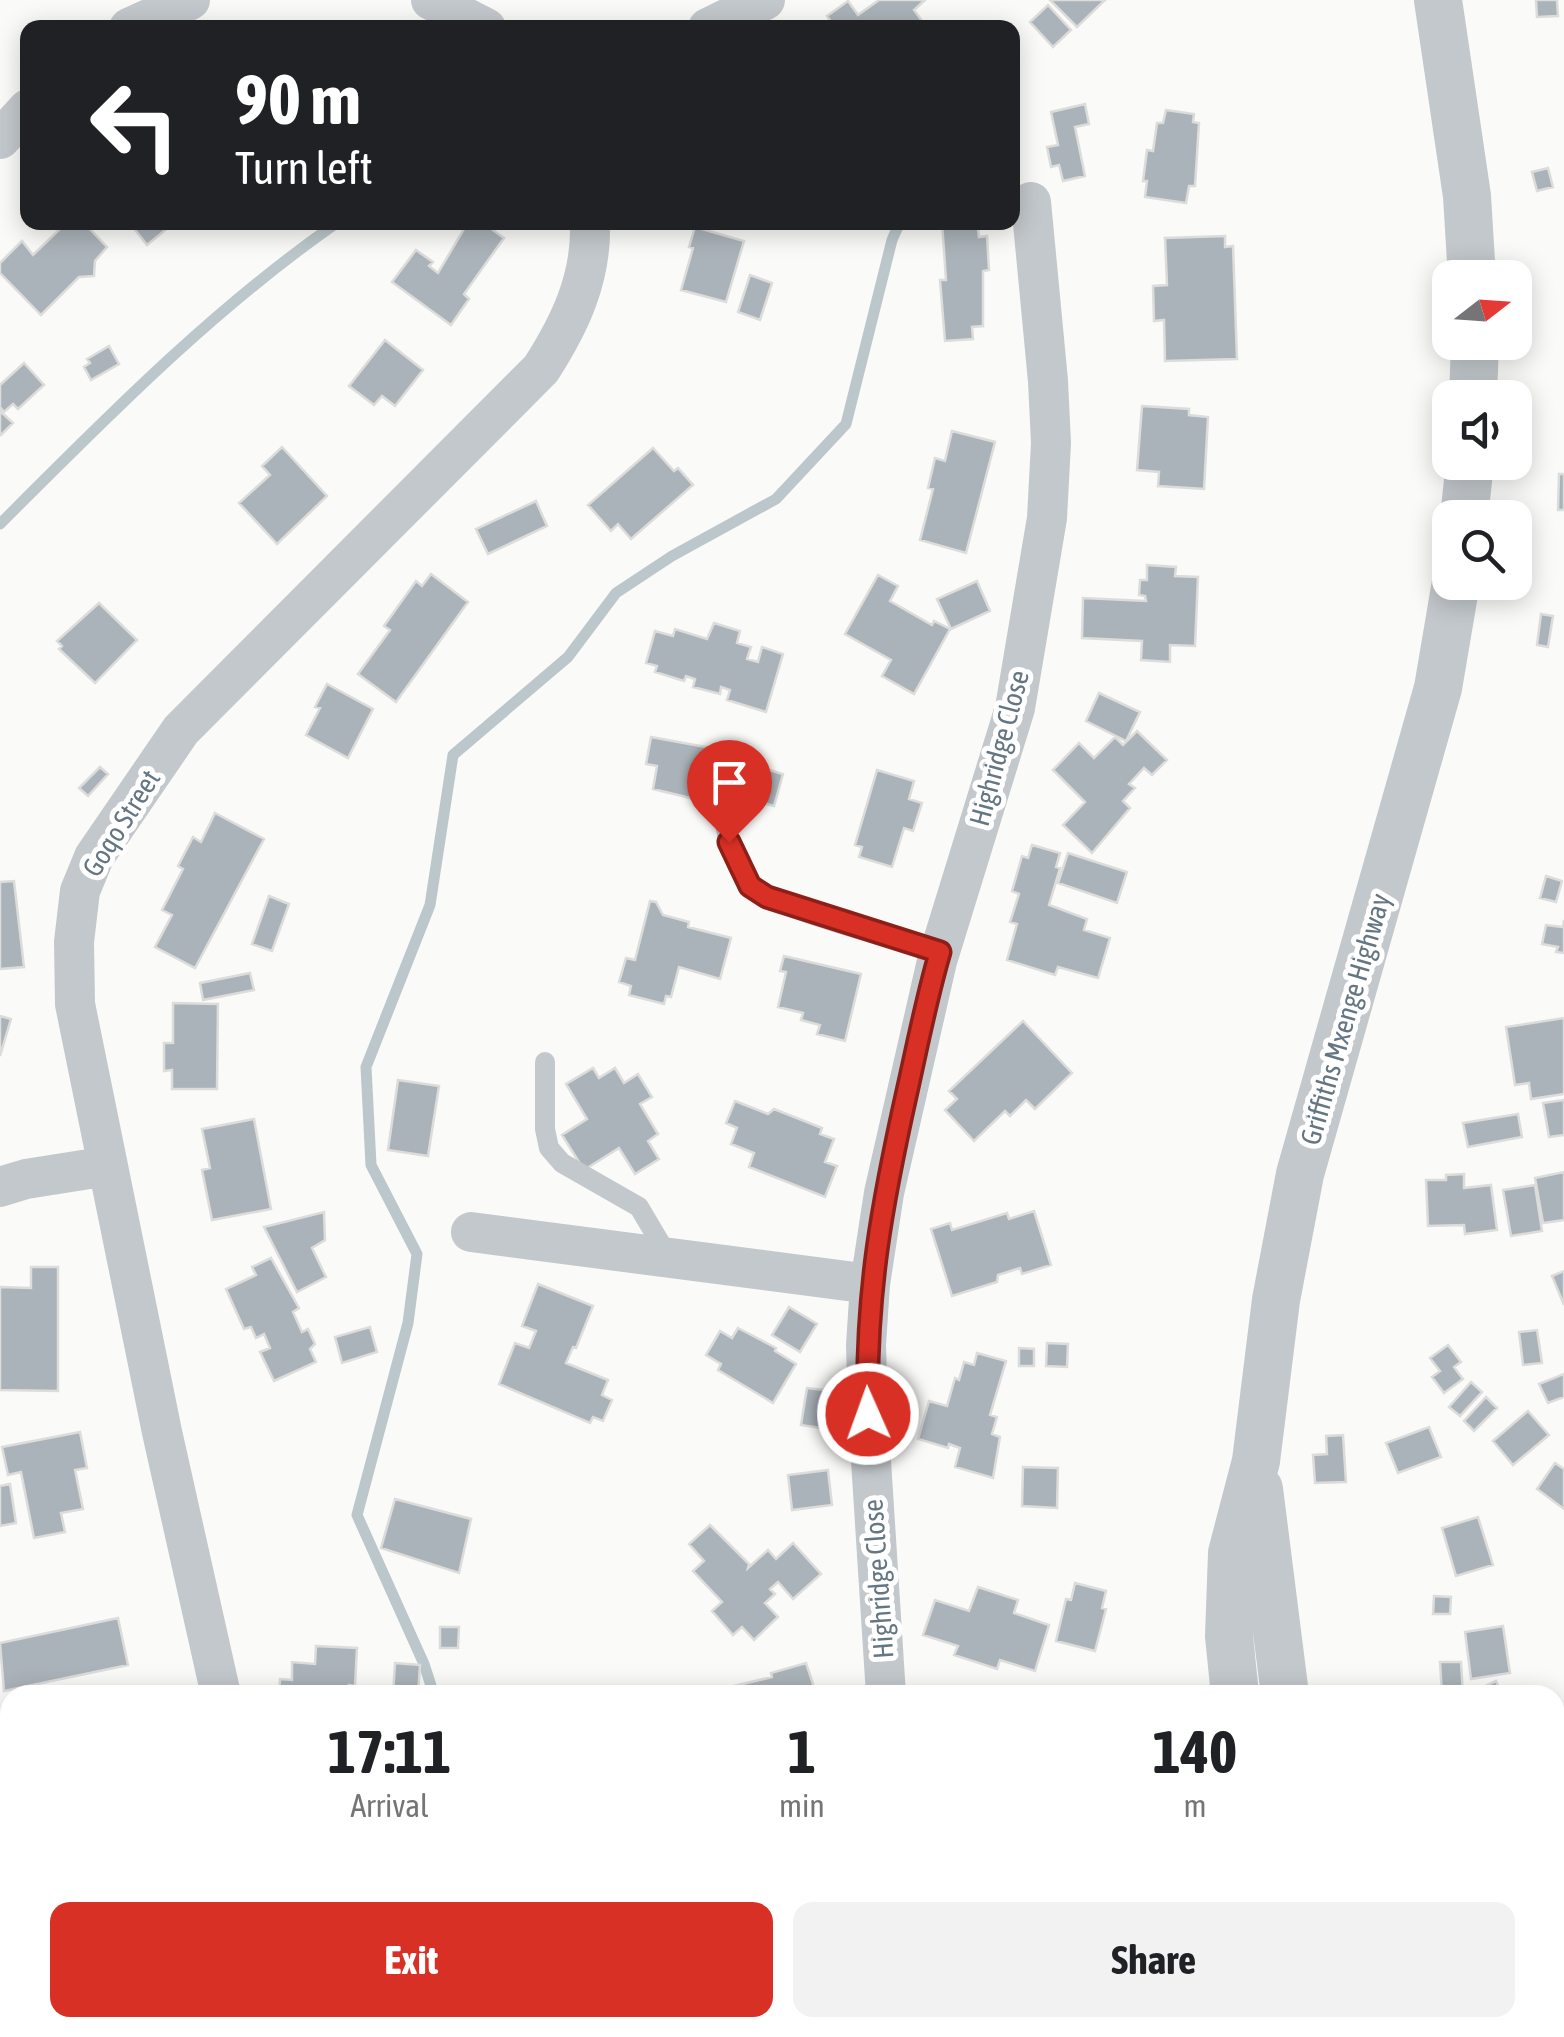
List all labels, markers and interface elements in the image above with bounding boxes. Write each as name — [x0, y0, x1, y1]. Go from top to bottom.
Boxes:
text: 90 m — [235, 59, 361, 139]
icon: left — [70, 60, 200, 190]
text: Turn left — [235, 142, 373, 194]
north arrow — [1432, 260, 1532, 360]
map controls — [1432, 260, 1532, 600]
button: sound — [1432, 380, 1532, 480]
button: search — [1432, 500, 1532, 600]
street label: Highridge Close — [963, 667, 1035, 829]
pin — [687, 740, 772, 843]
icon: arrive — [702, 755, 757, 810]
street label: Goqo Street — [76, 764, 166, 882]
street label: Griffiths Mxenge Highway — [1294, 890, 1396, 1148]
position arrow — [816, 1362, 920, 1466]
street label: Highridge Close — [856, 1498, 900, 1660]
text: 17:11 — [328, 1717, 451, 1786]
text: 1 — [788, 1717, 816, 1786]
text: 140 — [1153, 1717, 1237, 1786]
text: Arrival — [350, 1787, 429, 1824]
text: min — [779, 1787, 825, 1824]
text: m — [1183, 1787, 1206, 1824]
button: Exit — [50, 1902, 773, 2017]
button: Share — [793, 1902, 1515, 2017]

